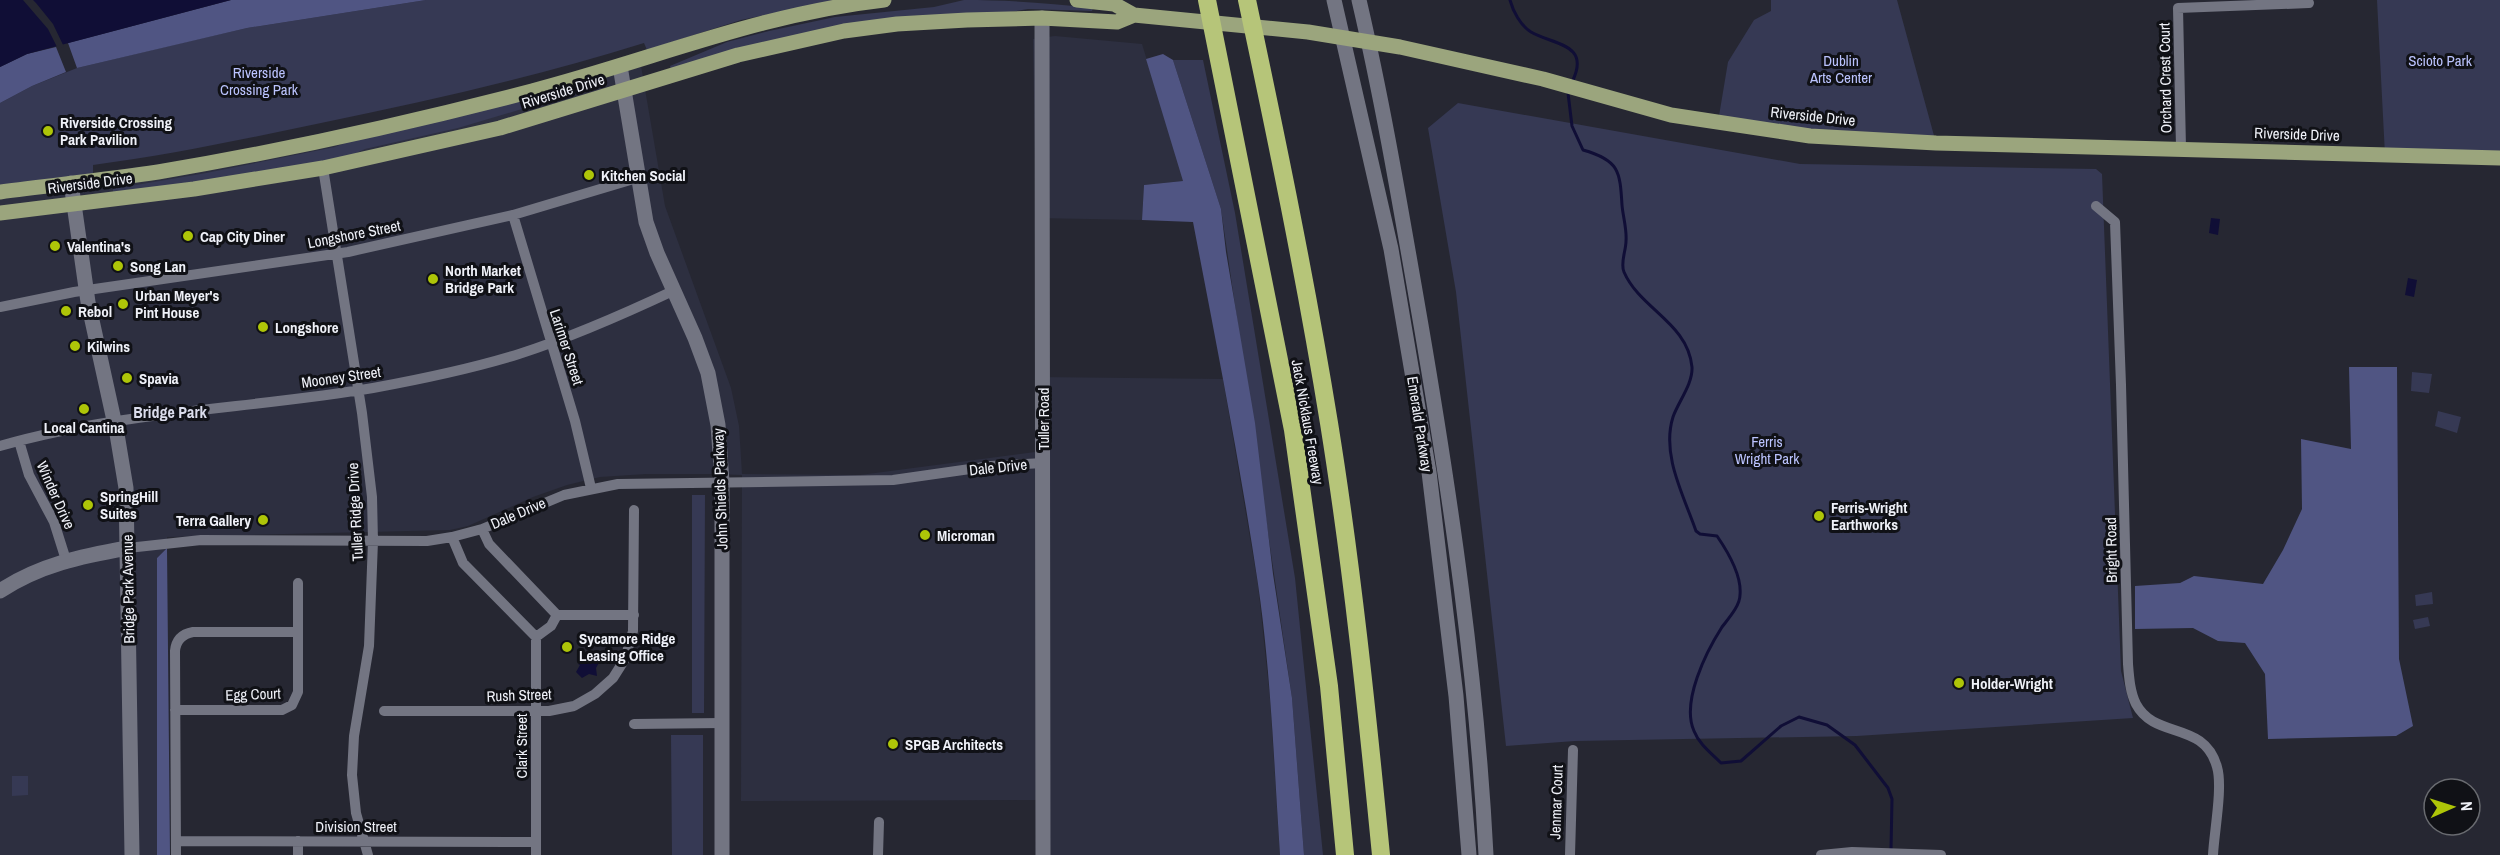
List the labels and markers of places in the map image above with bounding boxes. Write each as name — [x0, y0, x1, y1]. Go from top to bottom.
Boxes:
place label: Riverside Crossing Park Pavilion — [60, 112, 173, 150]
marker: Riverside Crossing Park Pavilion — [41, 124, 55, 138]
place label: Kitchen Social — [601, 165, 686, 186]
marker: Kitchen Social — [582, 168, 596, 182]
place label: Cap City Diner — [200, 226, 285, 247]
marker: Cap City Diner — [181, 229, 195, 243]
place label: Valentina's — [67, 236, 131, 257]
marker: Valentina's — [48, 239, 62, 253]
place label: Song Lan — [130, 256, 186, 277]
marker: Song Lan — [111, 259, 125, 273]
place label: North Market Bridge Park — [445, 260, 521, 298]
marker: North Market Bridge Park — [426, 272, 440, 286]
place label: Urban Meyer's Pint House — [135, 285, 219, 323]
marker: Urban Meyer's Pint House — [116, 297, 130, 311]
place label: Rebol — [78, 301, 112, 322]
marker: Rebol — [59, 304, 73, 318]
place label: Longshore — [275, 317, 339, 338]
marker: Longshore — [256, 320, 270, 334]
place label: Kilwins — [87, 336, 130, 357]
marker: Kilwins — [68, 339, 82, 353]
place label: Spavia — [139, 368, 179, 389]
marker: Spavia — [120, 371, 134, 385]
marker: Local Cantina — [77, 402, 91, 416]
place label: Local Cantina — [44, 417, 124, 438]
place label: SpringHill Suites — [100, 486, 158, 524]
place label: Ferris-Wright Earthworks — [1831, 497, 1907, 535]
marker: SpringHill Suites — [81, 498, 95, 512]
marker: Ferris-Wright Earthworks — [1812, 509, 1826, 523]
place label: Terra Gallery — [176, 510, 251, 531]
marker: Terra Gallery — [256, 513, 270, 527]
place label: Microman — [937, 525, 995, 546]
marker: Microman — [918, 528, 932, 542]
place label: Sycamore Ridge Leasing Office — [579, 628, 676, 666]
marker: Sycamore Ridge Leasing Office — [560, 640, 574, 654]
place label: Holder-Wright — [1971, 673, 2053, 694]
marker: Holder-Wright — [1952, 676, 1966, 690]
place label: SPGB Architects — [905, 734, 1003, 755]
marker: SPGB Architects — [886, 737, 900, 751]

